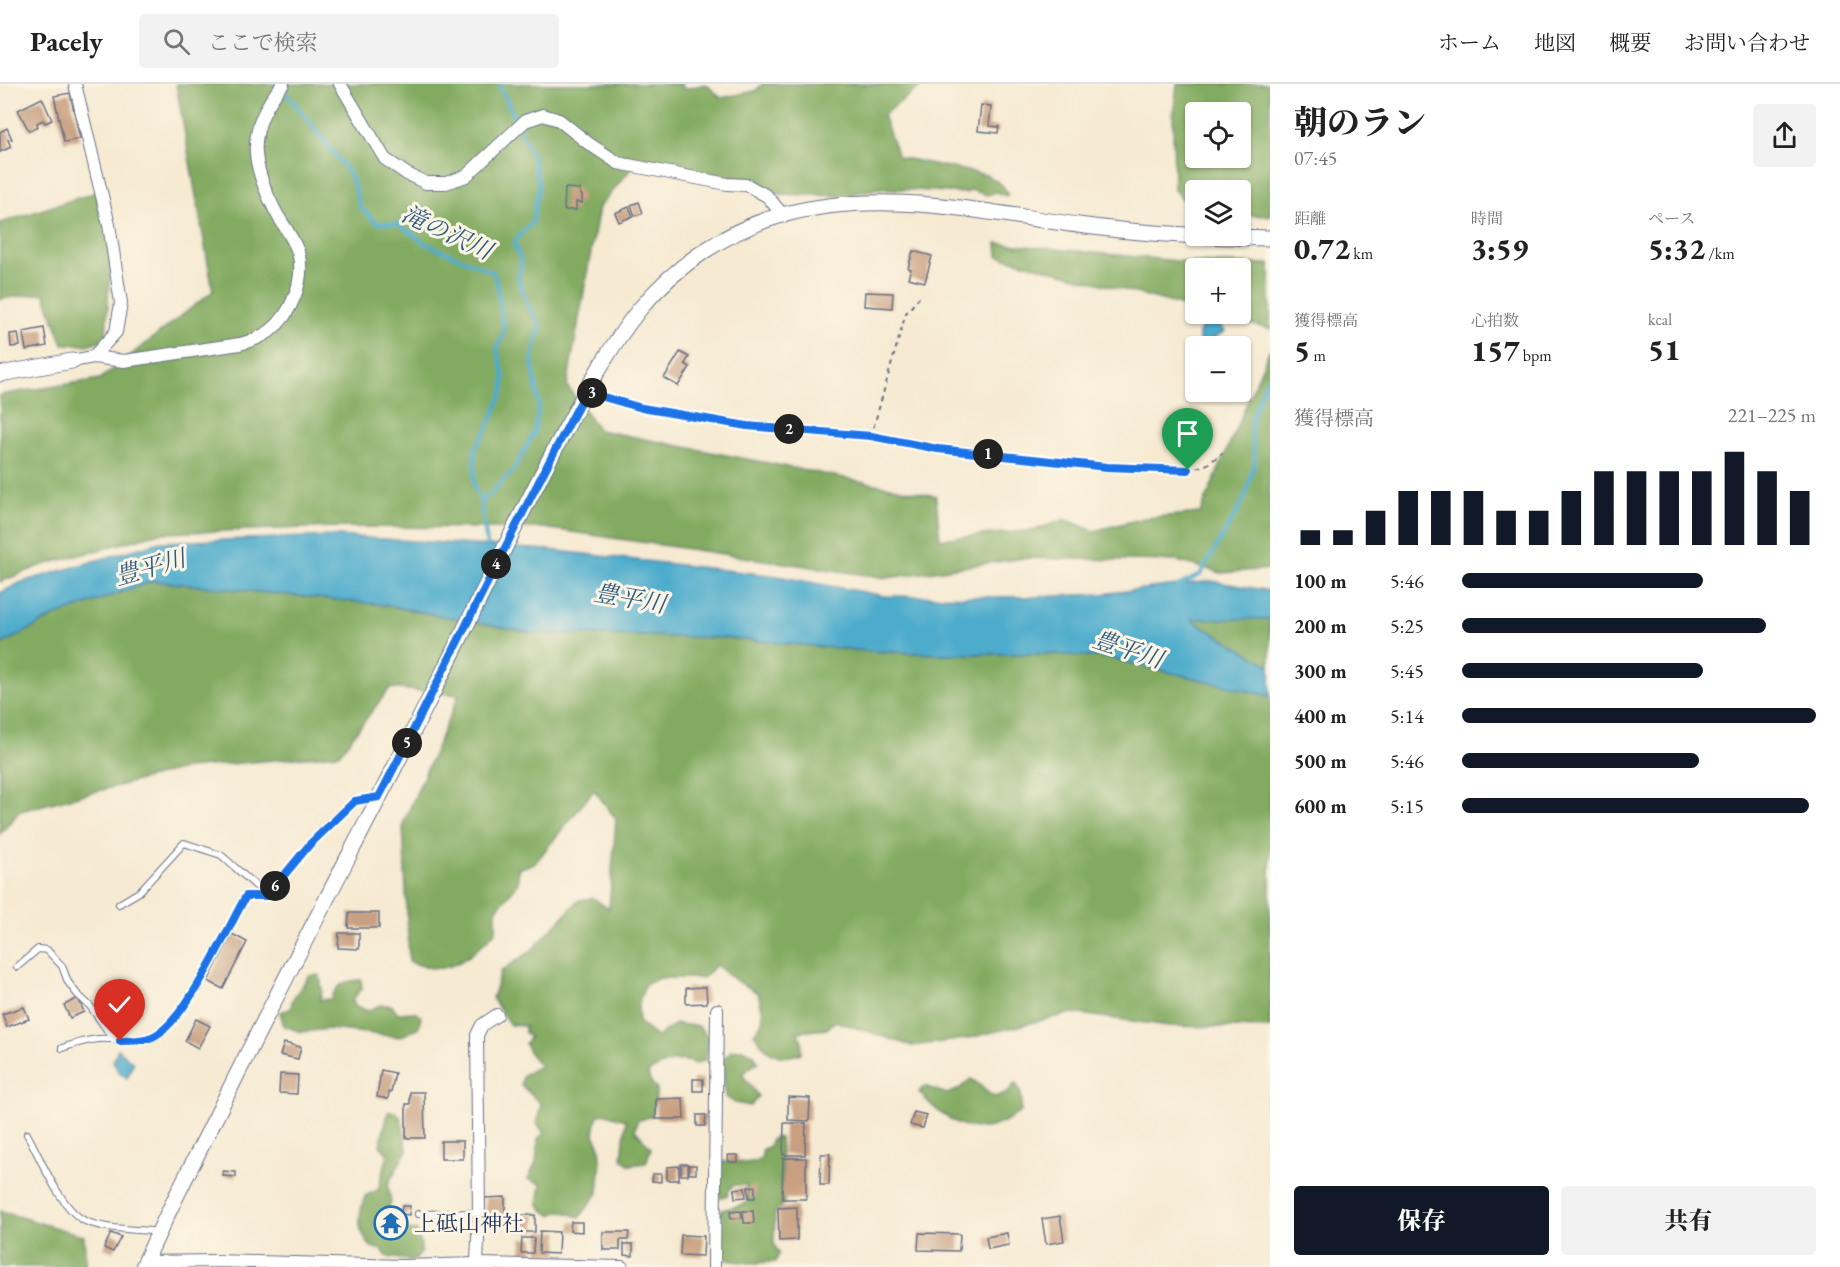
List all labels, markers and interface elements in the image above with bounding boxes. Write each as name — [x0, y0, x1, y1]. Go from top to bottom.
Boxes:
search box — [139, 14, 559, 68]
text: Pacely — [30, 23, 103, 59]
icon: search — [160, 25, 193, 58]
text: ここで検索 — [208, 28, 318, 57]
text: ホーム — [1438, 29, 1501, 56]
text: 地図 — [1534, 29, 1576, 56]
text: 概要 — [1609, 29, 1651, 56]
text: お問い合わせ — [1684, 29, 1810, 56]
text: 朝のラン — [1294, 101, 1426, 144]
map controls — [1185, 102, 1251, 402]
button: locate — [1185, 102, 1251, 168]
button: share — [1753, 104, 1816, 167]
text: 07:45 — [1294, 145, 1337, 171]
button: layers — [1185, 180, 1251, 246]
water label: 滝の沢川 — [397, 198, 500, 268]
text: 距離 — [1294, 208, 1326, 229]
text: 時間 — [1471, 208, 1503, 229]
text: ペース — [1648, 208, 1695, 229]
text: 0.72 — [1294, 229, 1350, 268]
text: 3:59 — [1471, 229, 1528, 268]
text: 5:32 — [1648, 229, 1705, 268]
text: km — [1350, 243, 1373, 264]
text: /km — [1705, 243, 1735, 264]
button: + — [1185, 258, 1251, 324]
text: kcal — [1648, 309, 1672, 330]
text: 獲得標高 — [1294, 310, 1358, 331]
text: 心拍数 — [1471, 310, 1519, 331]
text: 51 — [1648, 330, 1680, 369]
text: 5 — [1294, 331, 1310, 370]
text: 157 — [1471, 331, 1520, 370]
button: − — [1185, 336, 1251, 402]
text: m — [1310, 345, 1326, 366]
text: bpm — [1520, 345, 1552, 366]
pin: 3 — [577, 378, 607, 408]
text: 3 — [588, 382, 596, 403]
text: 221–225 m — [1728, 402, 1816, 428]
text: 獲得標高 — [1294, 405, 1374, 431]
pin — [1162, 408, 1213, 470]
pin: 2 — [774, 414, 804, 444]
icon: arrive — [1171, 417, 1204, 450]
text: 2 — [785, 418, 793, 439]
pin: 1 — [973, 439, 1003, 469]
text: 1 — [984, 443, 992, 464]
water label: 豊平川 — [111, 541, 192, 592]
pin: 4 — [481, 549, 511, 579]
text: 4 — [492, 553, 500, 574]
text: 100 m — [1294, 568, 1347, 594]
text: 5:46 — [1390, 568, 1424, 594]
water label: 豊平川 — [592, 576, 671, 620]
text: 200 m — [1294, 613, 1347, 639]
text: 5:25 — [1390, 613, 1424, 639]
water label: 豊平川 — [1089, 623, 1170, 676]
text: 300 m — [1294, 658, 1347, 684]
text: 5:45 — [1390, 658, 1424, 684]
text: 400 m — [1294, 703, 1347, 729]
text: 5:14 — [1390, 703, 1424, 729]
pin: 5 — [392, 728, 422, 758]
text: 5 — [403, 732, 411, 753]
text: 500 m — [1294, 748, 1347, 774]
text: 5:46 — [1390, 748, 1424, 774]
text: 600 m — [1294, 793, 1347, 819]
text: 5:15 — [1390, 793, 1424, 819]
pin: 6 — [260, 871, 290, 901]
text: 6 — [271, 875, 279, 896]
pin — [94, 979, 145, 1041]
icon: check — [103, 988, 136, 1021]
button: 保存 — [1294, 1186, 1549, 1255]
button: 共有 — [1561, 1186, 1816, 1255]
temple icon: 上砥山神社 — [373, 1205, 409, 1241]
place label: 上砥山神社 — [414, 1209, 524, 1238]

